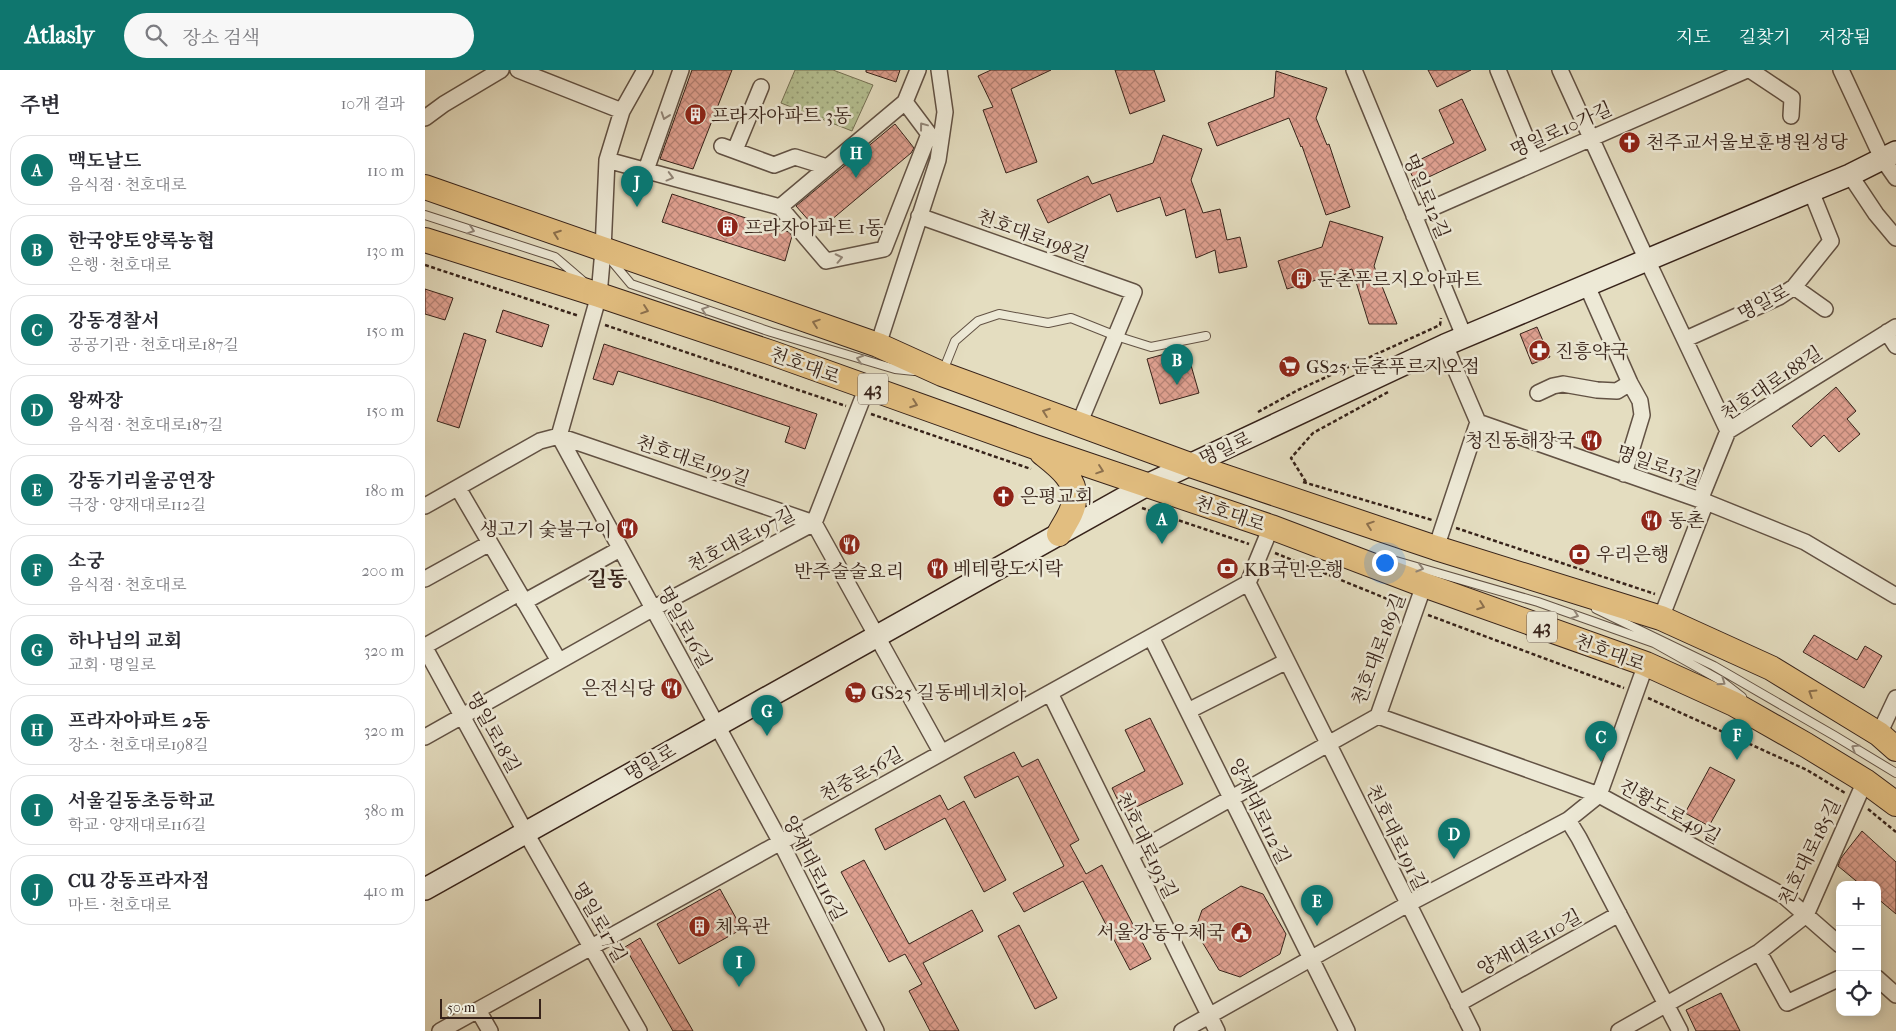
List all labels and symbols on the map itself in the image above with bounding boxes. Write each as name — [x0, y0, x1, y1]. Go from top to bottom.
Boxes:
street label: 명일로10가길 — [1507, 98, 1616, 162]
building icon: 프라자아파트 3동 — [683, 103, 707, 127]
place label: 프라자아파트 3동 — [711, 105, 852, 127]
one-way arrow — [661, 111, 671, 120]
one-way arrow — [920, 123, 928, 132]
church icon: 천주교서울보훈병원성당 — [1618, 130, 1642, 154]
place label: 천주교서울보훈병원성당 — [1646, 132, 1849, 154]
pin: H — [840, 137, 872, 178]
street label: 명일로12길 — [1398, 151, 1454, 242]
pin: J — [621, 166, 653, 207]
one-way arrow — [666, 171, 675, 182]
street label: 천호대로198길 — [973, 205, 1092, 266]
building icon: 프라자아파트 1동 — [716, 215, 740, 239]
place label: 프라자아파트 1동 — [744, 217, 884, 239]
one-way arrow — [467, 224, 475, 234]
one-way arrow — [553, 230, 562, 240]
one-way arrow — [834, 253, 843, 264]
building icon: 둔촌푸르지오아파트 — [1289, 267, 1313, 291]
place label: 둔촌푸르지오아파트 — [1317, 269, 1482, 291]
street label: 명일로 — [1734, 280, 1793, 326]
one-way arrow — [640, 304, 649, 314]
one-way arrow — [701, 306, 710, 316]
one-way arrow — [812, 319, 820, 329]
pharmacy icon: 진흥약국 — [1527, 339, 1551, 363]
place label: 진흥약국 — [1555, 341, 1628, 363]
street label: 천호대로188길 — [1717, 342, 1826, 426]
street label: 천호대로 — [766, 343, 843, 389]
pin: B — [1161, 344, 1193, 385]
one-way arrow — [856, 354, 865, 364]
supermarket icon: GS25 둔촌푸르지오점 — [1278, 354, 1302, 378]
place label: GS25 둔촌푸르지오점 — [1306, 356, 1480, 378]
road number: 43 — [858, 374, 888, 404]
one-way arrow — [909, 398, 918, 408]
one-way arrow — [1042, 407, 1051, 417]
street label: 명일로 — [1196, 427, 1255, 471]
restaurant icon: 청진동해장국 — [1579, 428, 1603, 452]
place label: 청진동해장국 — [1465, 430, 1575, 452]
street label: 천호대로199길 — [633, 431, 752, 491]
street label: 명일로13길 — [1613, 441, 1704, 491]
one-way arrow — [1096, 464, 1104, 474]
church icon: 은평교회 — [992, 484, 1016, 508]
place label: 은평교회 — [1020, 486, 1093, 508]
street label: 천호대로 — [1191, 492, 1268, 536]
street label: 천호대로197길 — [684, 503, 799, 577]
pin: A — [1146, 503, 1178, 544]
restaurant icon: 동촌 — [1640, 508, 1664, 532]
place label: 동촌 — [1668, 510, 1705, 532]
restaurant icon: 생고기 숯불구이 — [616, 517, 640, 541]
place label: 생고기 숯불구이 — [479, 519, 612, 541]
one-way arrow — [1366, 521, 1375, 531]
restaurant icon: 반주술술요리 — [837, 533, 861, 557]
bank icon: 우리은행 — [1568, 542, 1592, 566]
place label: 우리은행 — [1596, 544, 1669, 566]
your location — [1372, 550, 1398, 576]
restaurant icon: 베테랑도시락 — [925, 556, 949, 580]
bank icon: KB국민은행 — [1216, 557, 1240, 581]
place label: 베테랑도시락 — [953, 558, 1064, 580]
place label: KB국민은행 — [1244, 559, 1344, 581]
place label: 반주술술요리 — [794, 561, 904, 583]
one-way arrow — [1415, 562, 1423, 572]
district label: 길동 — [587, 567, 627, 591]
street label: 명일로16길 — [653, 583, 716, 672]
street label: 천호대로189길 — [1348, 590, 1410, 708]
one-way arrow — [1476, 600, 1484, 610]
one-way arrow — [1570, 609, 1579, 619]
road number: 43 — [1527, 612, 1557, 642]
street label: 천호대로 — [1571, 630, 1648, 676]
restaurant icon: 은전식당 — [659, 676, 683, 700]
one-way arrow — [1716, 676, 1726, 685]
place label: 은전식당 — [582, 678, 656, 700]
supermarket icon: GS25 길동베네치아 — [843, 680, 867, 704]
place label: GS25 길동베네치아 — [871, 682, 1027, 704]
street label: 명일로18길 — [462, 688, 525, 777]
one-way arrow — [1808, 690, 1818, 699]
pin: G — [751, 695, 783, 736]
pin: F — [1721, 719, 1753, 760]
pin: C — [1585, 721, 1617, 762]
street label: 명일로 — [621, 740, 680, 786]
street label: 천중로56길 — [816, 743, 907, 807]
one-way arrow — [1851, 744, 1860, 754]
street label: 양재대로112길 — [1224, 755, 1294, 868]
street label: 진황도로49길 — [1615, 775, 1724, 849]
street label: 천호대로191길 — [1361, 781, 1431, 894]
street label: 천호대로193길 — [1111, 788, 1181, 903]
street label: 천호대로185길 — [1775, 795, 1845, 910]
street label: 양재대로116길 — [778, 812, 850, 925]
pin: D — [1438, 818, 1470, 859]
street label: 명일로17길 — [567, 878, 631, 967]
pin: E — [1301, 885, 1333, 926]
street label: 양재대로110길 — [1474, 905, 1585, 981]
building icon: 체육관 — [687, 914, 711, 938]
place label: 체육관 — [715, 916, 771, 938]
public building icon: 서울강동우체국 — [1229, 920, 1253, 944]
place label: 서울강동우체국 — [1097, 922, 1225, 944]
pin: I — [723, 946, 755, 987]
scale bar — [440, 996, 541, 1019]

